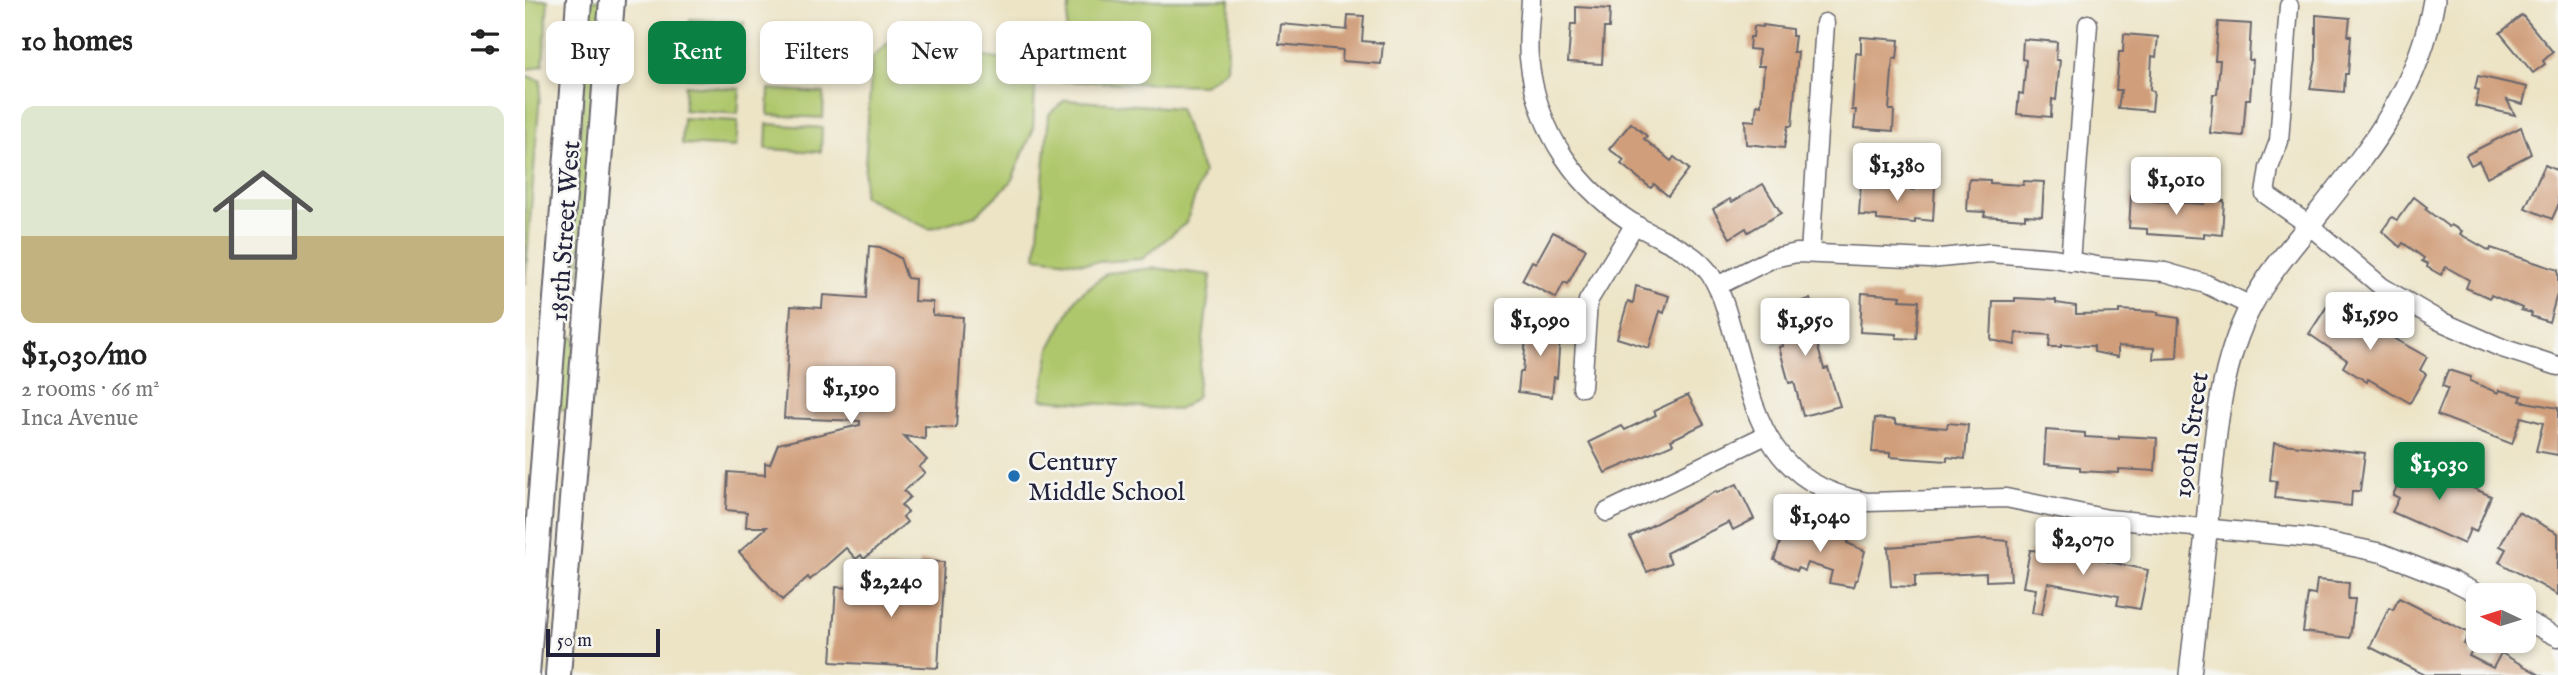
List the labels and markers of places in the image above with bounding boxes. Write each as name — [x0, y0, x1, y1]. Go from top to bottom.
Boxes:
pin: $1,380 — [1840, 144, 1954, 203]
pin: $1,010 — [2119, 158, 2233, 217]
pin: $1,590 — [2313, 292, 2427, 352]
pin: $1,090 — [1483, 298, 1597, 358]
pin: $1,950 — [1748, 298, 1862, 358]
pin: $1,190 — [794, 366, 908, 426]
pin: $1,030 — [2382, 442, 2496, 502]
place label: Century Middle School — [1028, 446, 1186, 509]
marker: Century Middle School — [1006, 468, 1022, 484]
pin: $1,040 — [1763, 494, 1877, 554]
pin: $2,070 — [2026, 518, 2140, 577]
pin: $2,240 — [834, 560, 948, 619]

